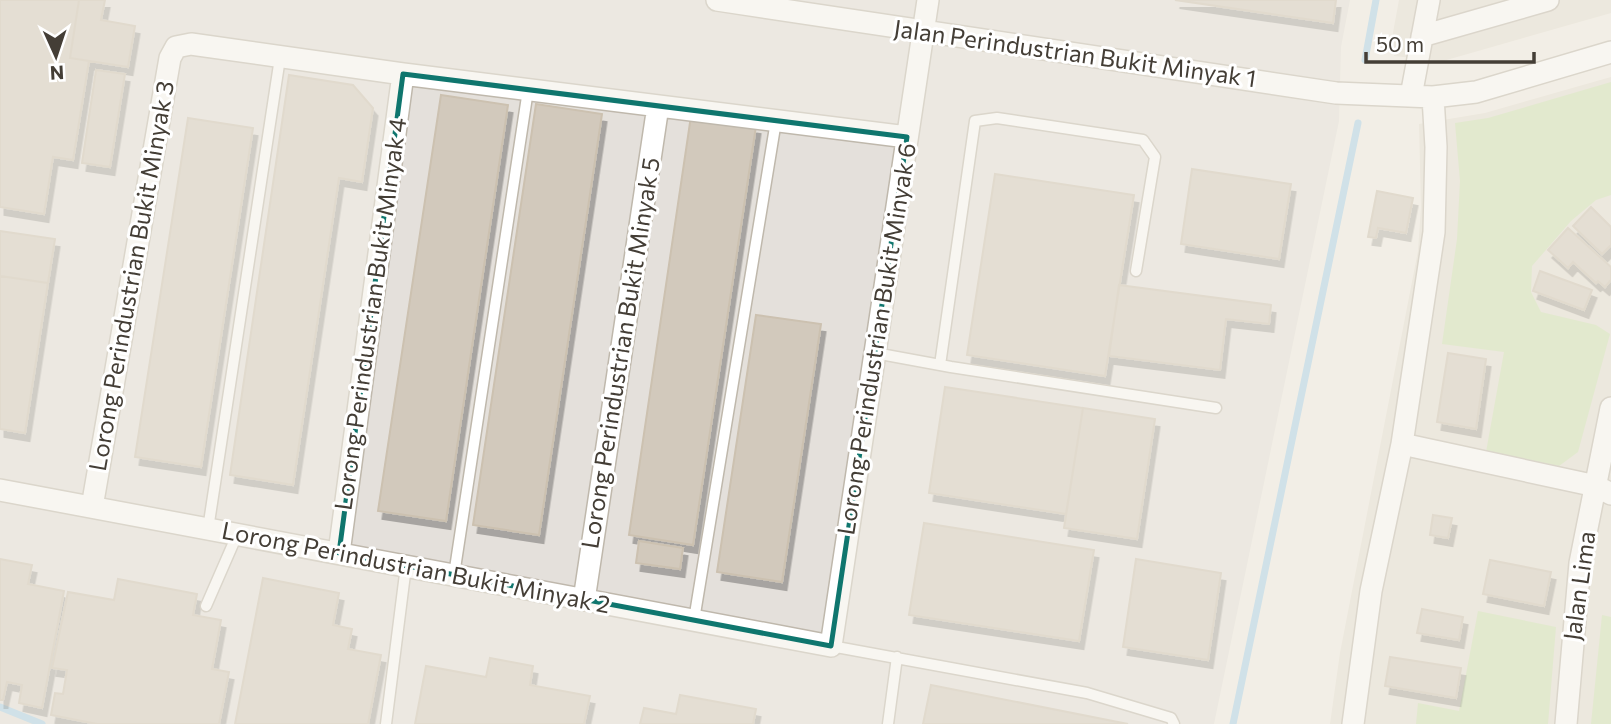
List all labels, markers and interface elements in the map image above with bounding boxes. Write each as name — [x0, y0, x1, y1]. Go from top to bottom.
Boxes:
street label: Jalan Perindustrian Bukit Minyak 1 — [892, 13, 1258, 92]
north arrow — [21, 21, 91, 91]
scale bar — [1366, 21, 1534, 65]
text: 50 m — [1376, 31, 1424, 56]
text: N — [49, 62, 65, 85]
street label: Lorong Perindustrian Bukit Minyak 3 — [82, 78, 179, 473]
street label: Lorong Perindustrian Bukit Minyak 4 — [328, 116, 411, 512]
street label: Lorong Perindustrian Bukit Minyak 6 — [830, 141, 921, 537]
street label: Lorong Perindustrian Bukit Minyak 5 — [574, 155, 665, 550]
street label: Lorong Perindustrian Bukit Minyak 2 — [220, 515, 613, 618]
street label: Jalan Lima — [1557, 529, 1601, 642]

